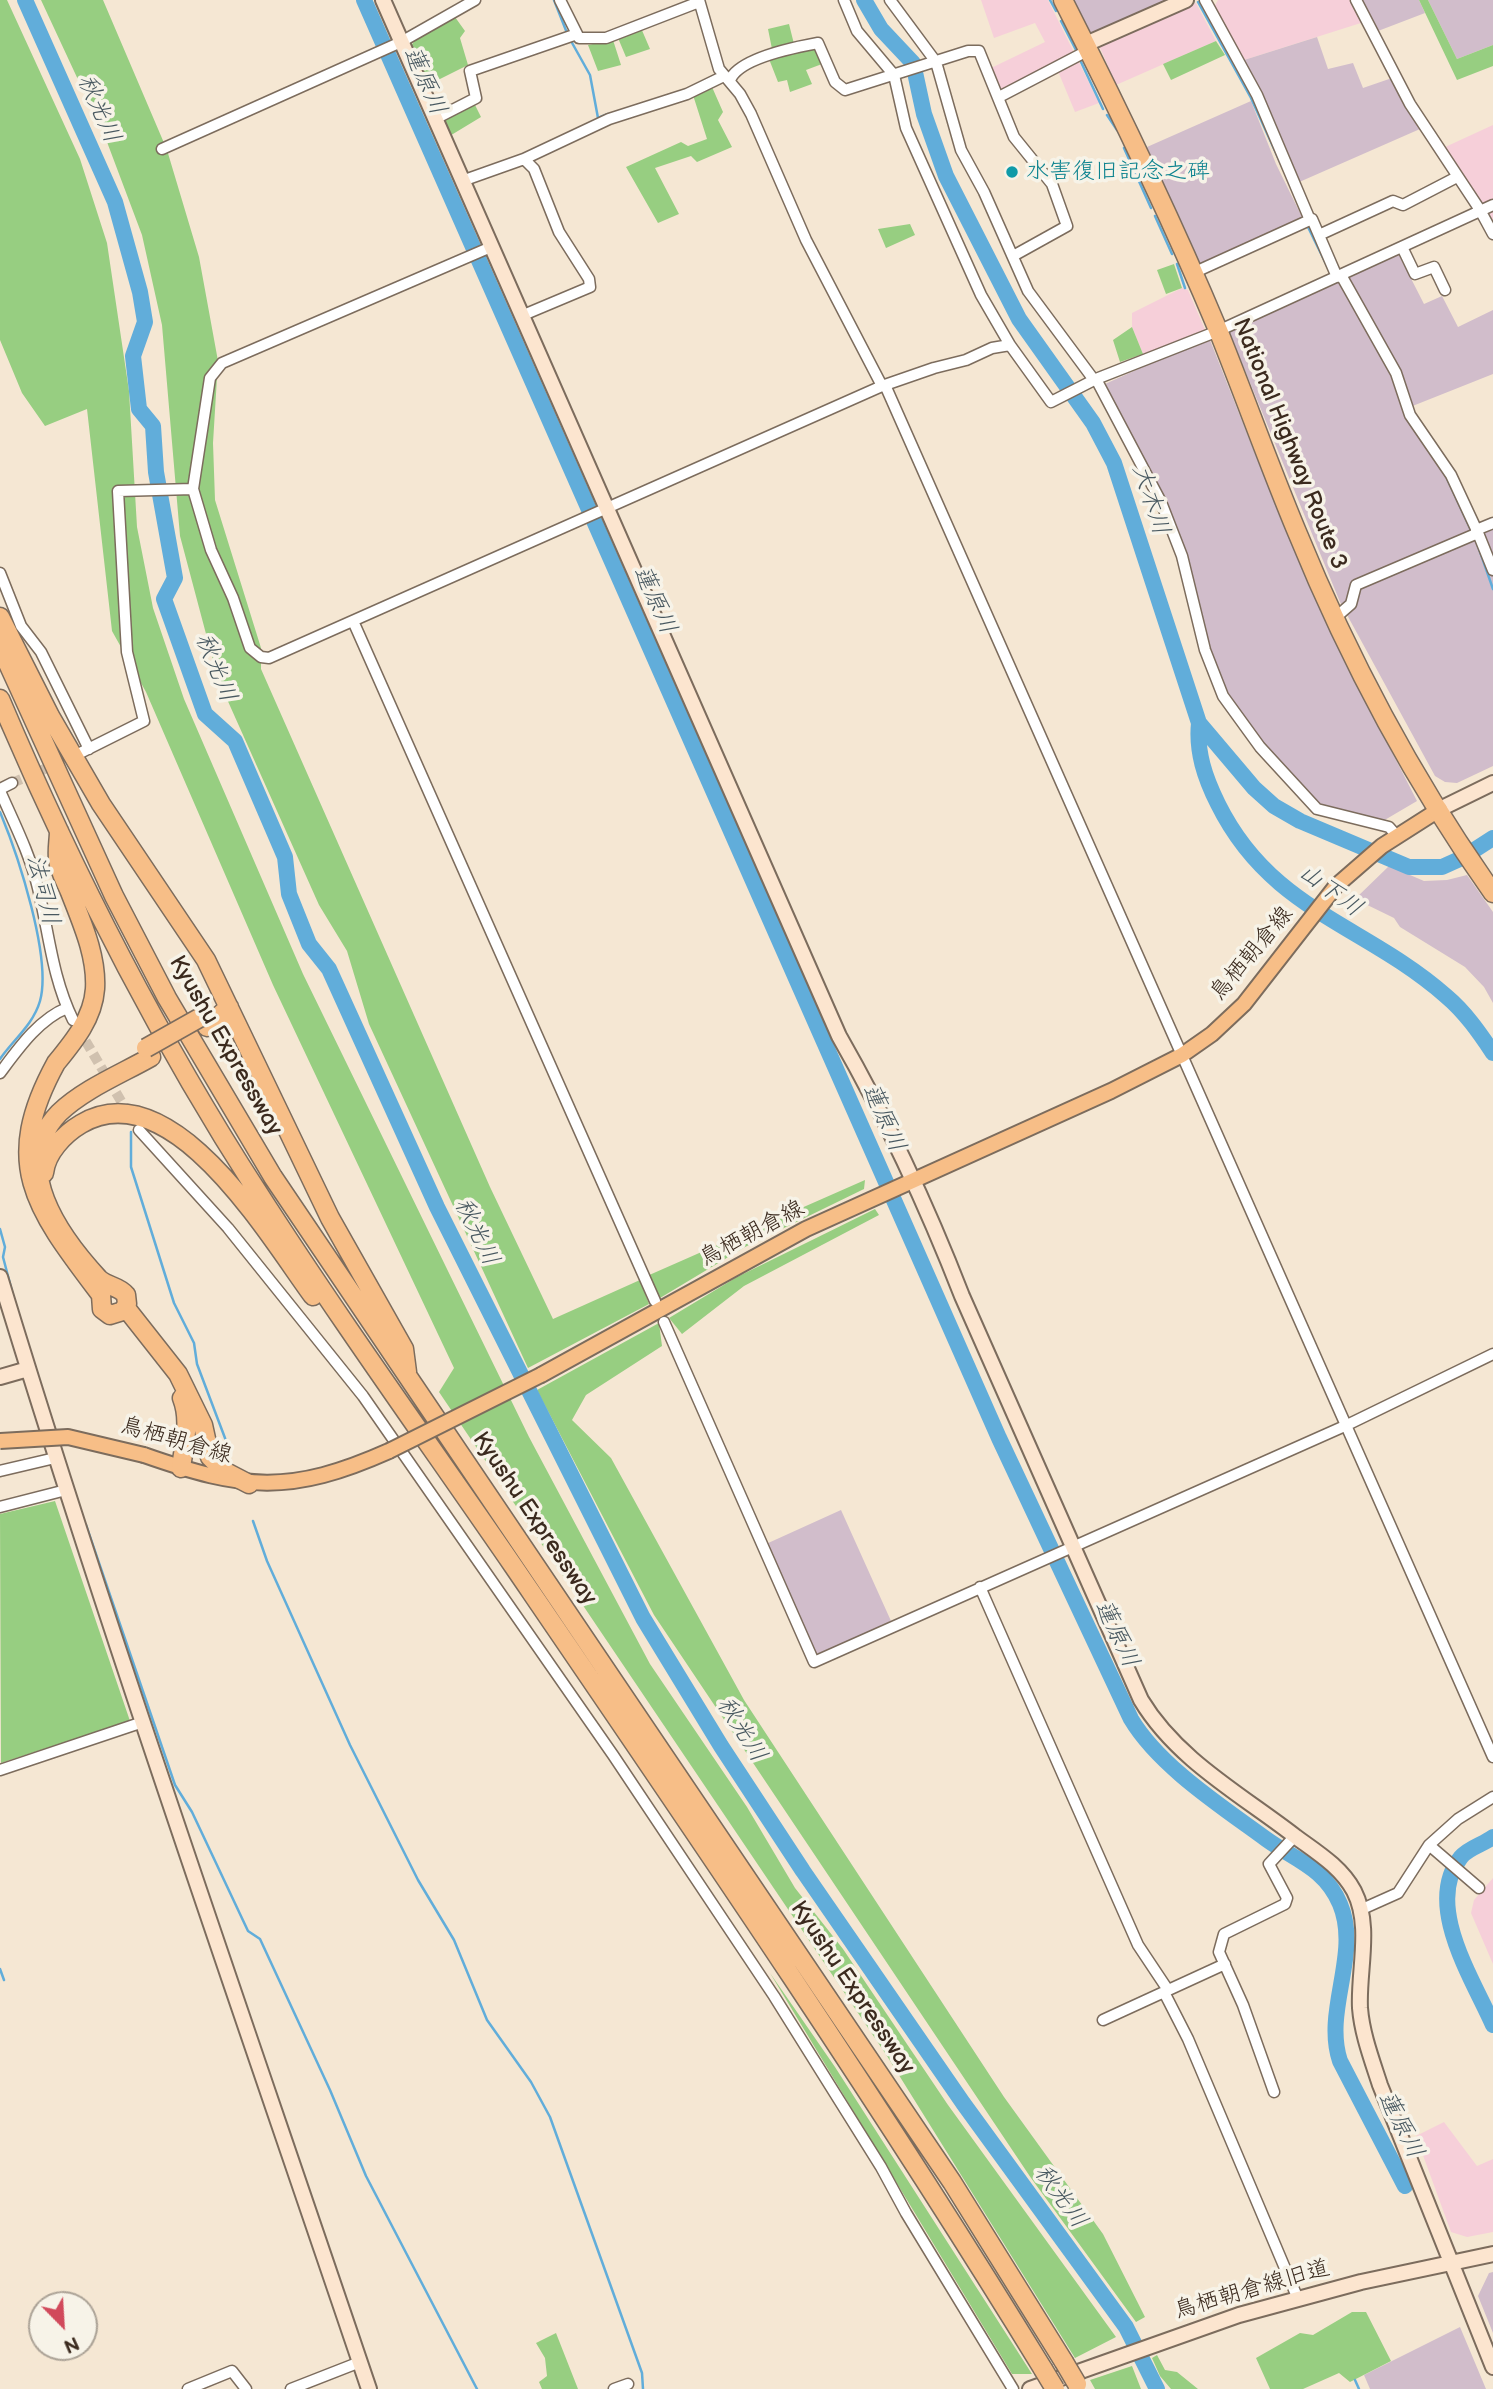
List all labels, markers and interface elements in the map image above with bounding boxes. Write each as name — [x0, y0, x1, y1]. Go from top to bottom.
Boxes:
water label: 蓮原川 — [396, 42, 452, 120]
water label: 秋光川 — [70, 70, 126, 148]
place label: 水害復旧記念之碑 — [1026, 158, 1210, 186]
marker: 水害復旧記念之碑 — [1004, 164, 1020, 180]
street label: National Highway Route 3 — [1226, 314, 1352, 574]
water label: 大木川 — [1125, 461, 1175, 539]
water label: 蓮原川 — [626, 561, 682, 639]
water label: 秋光川 — [188, 629, 242, 707]
water label: 法司川 — [19, 852, 65, 928]
water label: 山下川 — [1292, 858, 1368, 924]
street label: 鳥栖朝倉線 — [1204, 901, 1300, 1007]
street label: Kyushu Expressway — [162, 951, 288, 1141]
water label: 蓮原川 — [855, 1079, 911, 1157]
water label: 秋光川 — [447, 1193, 505, 1271]
street label: 鳥栖朝倉線 — [695, 1195, 809, 1273]
street label: 鳥栖朝倉線 — [117, 1412, 235, 1470]
street label: Kyushu Expressway — [466, 1427, 602, 1611]
water label: 蓮原川 — [1088, 1595, 1144, 1673]
water label: 秋光川 — [710, 1692, 772, 1768]
street label: Kyushu Expressway — [784, 1896, 920, 2080]
water label: 蓮原川 — [1371, 2086, 1429, 2164]
water label: 秋光川 — [1027, 2159, 1093, 2235]
street label: 鳥栖朝倉線旧道 — [1171, 2255, 1333, 2325]
north arrow — [28, 2291, 98, 2361]
text: N — [60, 2330, 82, 2357]

